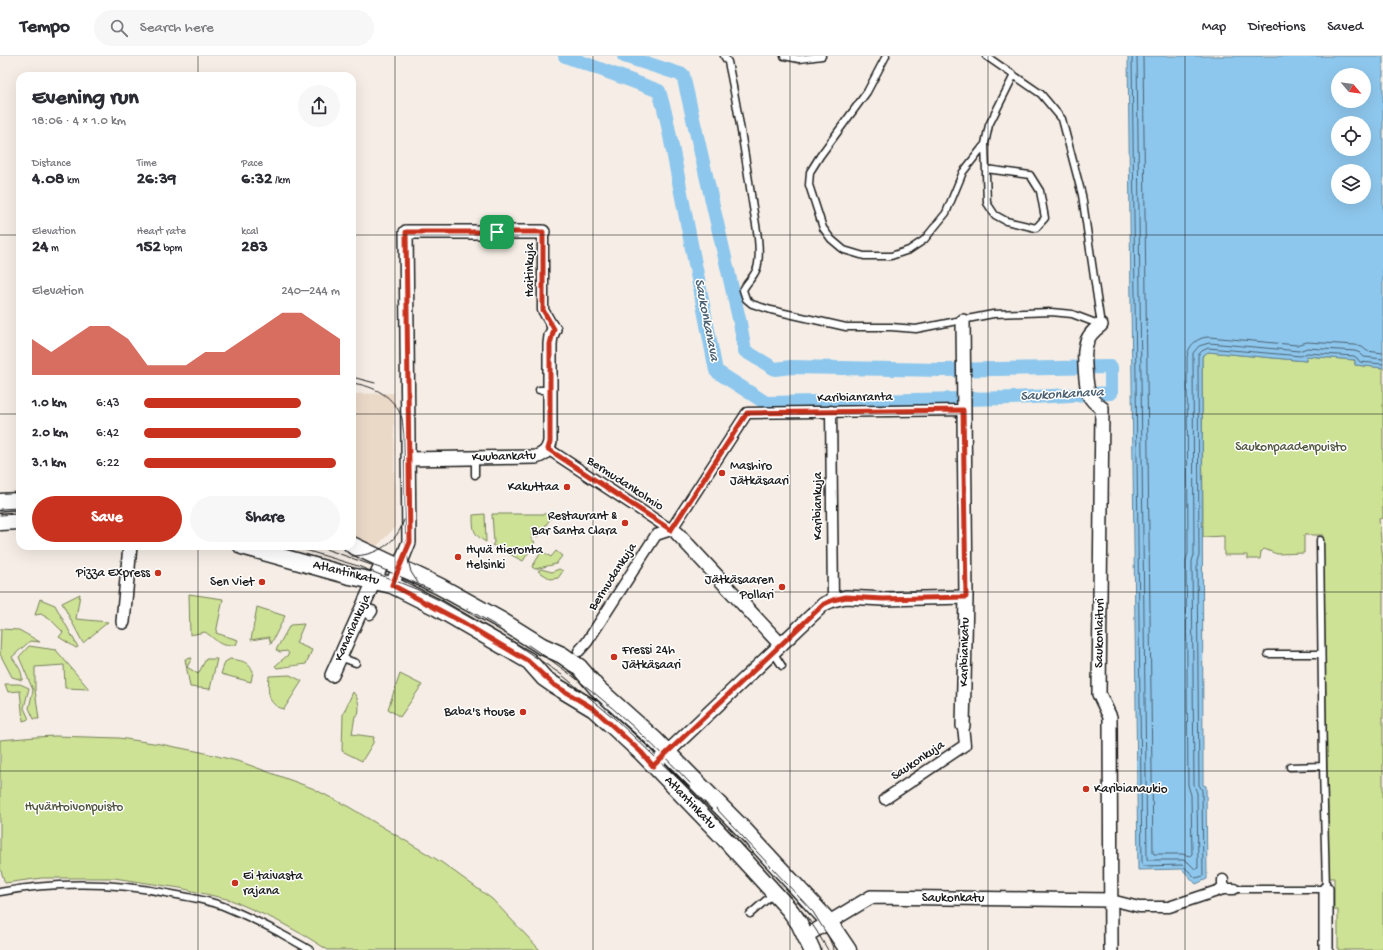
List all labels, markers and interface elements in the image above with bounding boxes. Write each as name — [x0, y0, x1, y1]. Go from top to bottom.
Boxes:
search box — [94, 10, 374, 46]
text: Tempo — [20, 16, 70, 39]
icon: search — [108, 17, 130, 39]
text: Search here — [140, 19, 214, 37]
text: Map — [1202, 19, 1226, 36]
text: Directions — [1248, 19, 1305, 36]
text: Saved — [1327, 19, 1363, 36]
north arrow — [1331, 68, 1371, 108]
map controls — [1331, 68, 1371, 204]
button: share — [298, 85, 340, 127]
text: Evening run — [32, 86, 139, 112]
text: 18:06 · 4 × 1.0 km — [32, 114, 126, 129]
button: locate — [1331, 116, 1371, 156]
text: Distance — [32, 158, 71, 170]
text: Time — [137, 158, 157, 170]
text: Pace — [241, 158, 263, 170]
button: layers — [1331, 164, 1371, 204]
text: 4.08 — [32, 170, 64, 190]
text: 26:39 — [137, 170, 176, 190]
text: 6:32 — [241, 170, 272, 190]
text: km — [64, 175, 80, 187]
text: /km — [272, 175, 290, 187]
pin — [480, 215, 514, 249]
icon: arrive — [486, 221, 508, 243]
text: Elevation — [32, 226, 76, 238]
text: Heart rate — [137, 226, 186, 238]
text: kcal — [241, 226, 259, 238]
text: 24 — [32, 238, 48, 258]
text: 152 — [137, 238, 161, 258]
text: 283 — [241, 238, 268, 258]
street label: Haitinkuja — [523, 242, 538, 297]
text: m — [48, 243, 59, 255]
text: bpm — [161, 243, 182, 255]
water label: Saukonkanava — [690, 277, 723, 364]
text: Elevation — [32, 284, 84, 299]
text: 240–244 m — [281, 284, 340, 299]
water label: Saukonkanava — [1020, 384, 1105, 406]
street label: Karibianranta — [817, 390, 894, 406]
text: 1.0 km — [32, 396, 67, 411]
text: 6:43 — [96, 396, 120, 411]
text: 2.0 km — [32, 426, 68, 441]
text: 6:42 — [96, 426, 119, 441]
park label: Saukonpaadenpuisto — [1235, 440, 1347, 455]
street label: Kuubankatu — [472, 448, 536, 466]
street label: Bermudankolmio — [583, 453, 666, 515]
text: 3.1 km — [32, 456, 66, 471]
text: 6:22 — [96, 456, 119, 471]
place label: Mashiro Jätkäsaari — [730, 459, 789, 489]
marker: Mashiro Jätkäsaari — [717, 468, 727, 478]
street label: Karibiankuja — [811, 471, 826, 540]
place label: Kakuttaa — [508, 480, 560, 495]
marker: Kakuttaa — [562, 482, 572, 492]
button: Save — [32, 496, 182, 542]
button: Share — [190, 496, 340, 542]
place label: Restaurant & Bar Santa Clara — [530, 509, 618, 539]
marker: Restaurant & Bar Santa Clara — [620, 518, 630, 528]
street label: Bermudankuja — [585, 540, 641, 614]
place label: Hyvä Hieronta Helsinki — [466, 543, 544, 573]
marker: Hyvä Hieronta Helsinki — [453, 552, 463, 562]
street label: Atlantinkatu — [311, 558, 381, 588]
place label: Pizza Express — [75, 566, 151, 581]
marker: Pizza Express — [153, 568, 163, 578]
place label: Jätkäsaaren Pollari — [705, 573, 775, 603]
place label: Sen Viet — [210, 575, 256, 590]
marker: Sen Viet — [257, 577, 267, 587]
marker: Jätkäsaaren Pollari — [777, 582, 787, 592]
street label: Kanariankuja — [332, 592, 375, 664]
street label: Saukonlaituri — [1092, 598, 1108, 668]
street label: Karibiankatu — [957, 617, 973, 687]
place label: Fressi 24h Jätkäsaari — [621, 643, 681, 673]
marker: Fressi 24h Jätkäsaari — [609, 652, 619, 662]
place label: Baba's House — [443, 705, 515, 720]
marker: Baba's House — [518, 707, 528, 717]
street label: Saukonkuja — [889, 737, 948, 784]
street label: Atlantinkatu — [661, 773, 719, 833]
place label: Karibianaukio — [1094, 782, 1168, 797]
marker: Karibianaukio — [1081, 784, 1091, 794]
park label: Hyväntoivonpuisto — [25, 800, 124, 815]
place label: Ei taivasta rajana — [243, 869, 303, 899]
marker: Ei taivasta rajana — [230, 878, 240, 888]
street label: Saukonkatu — [922, 891, 984, 906]

